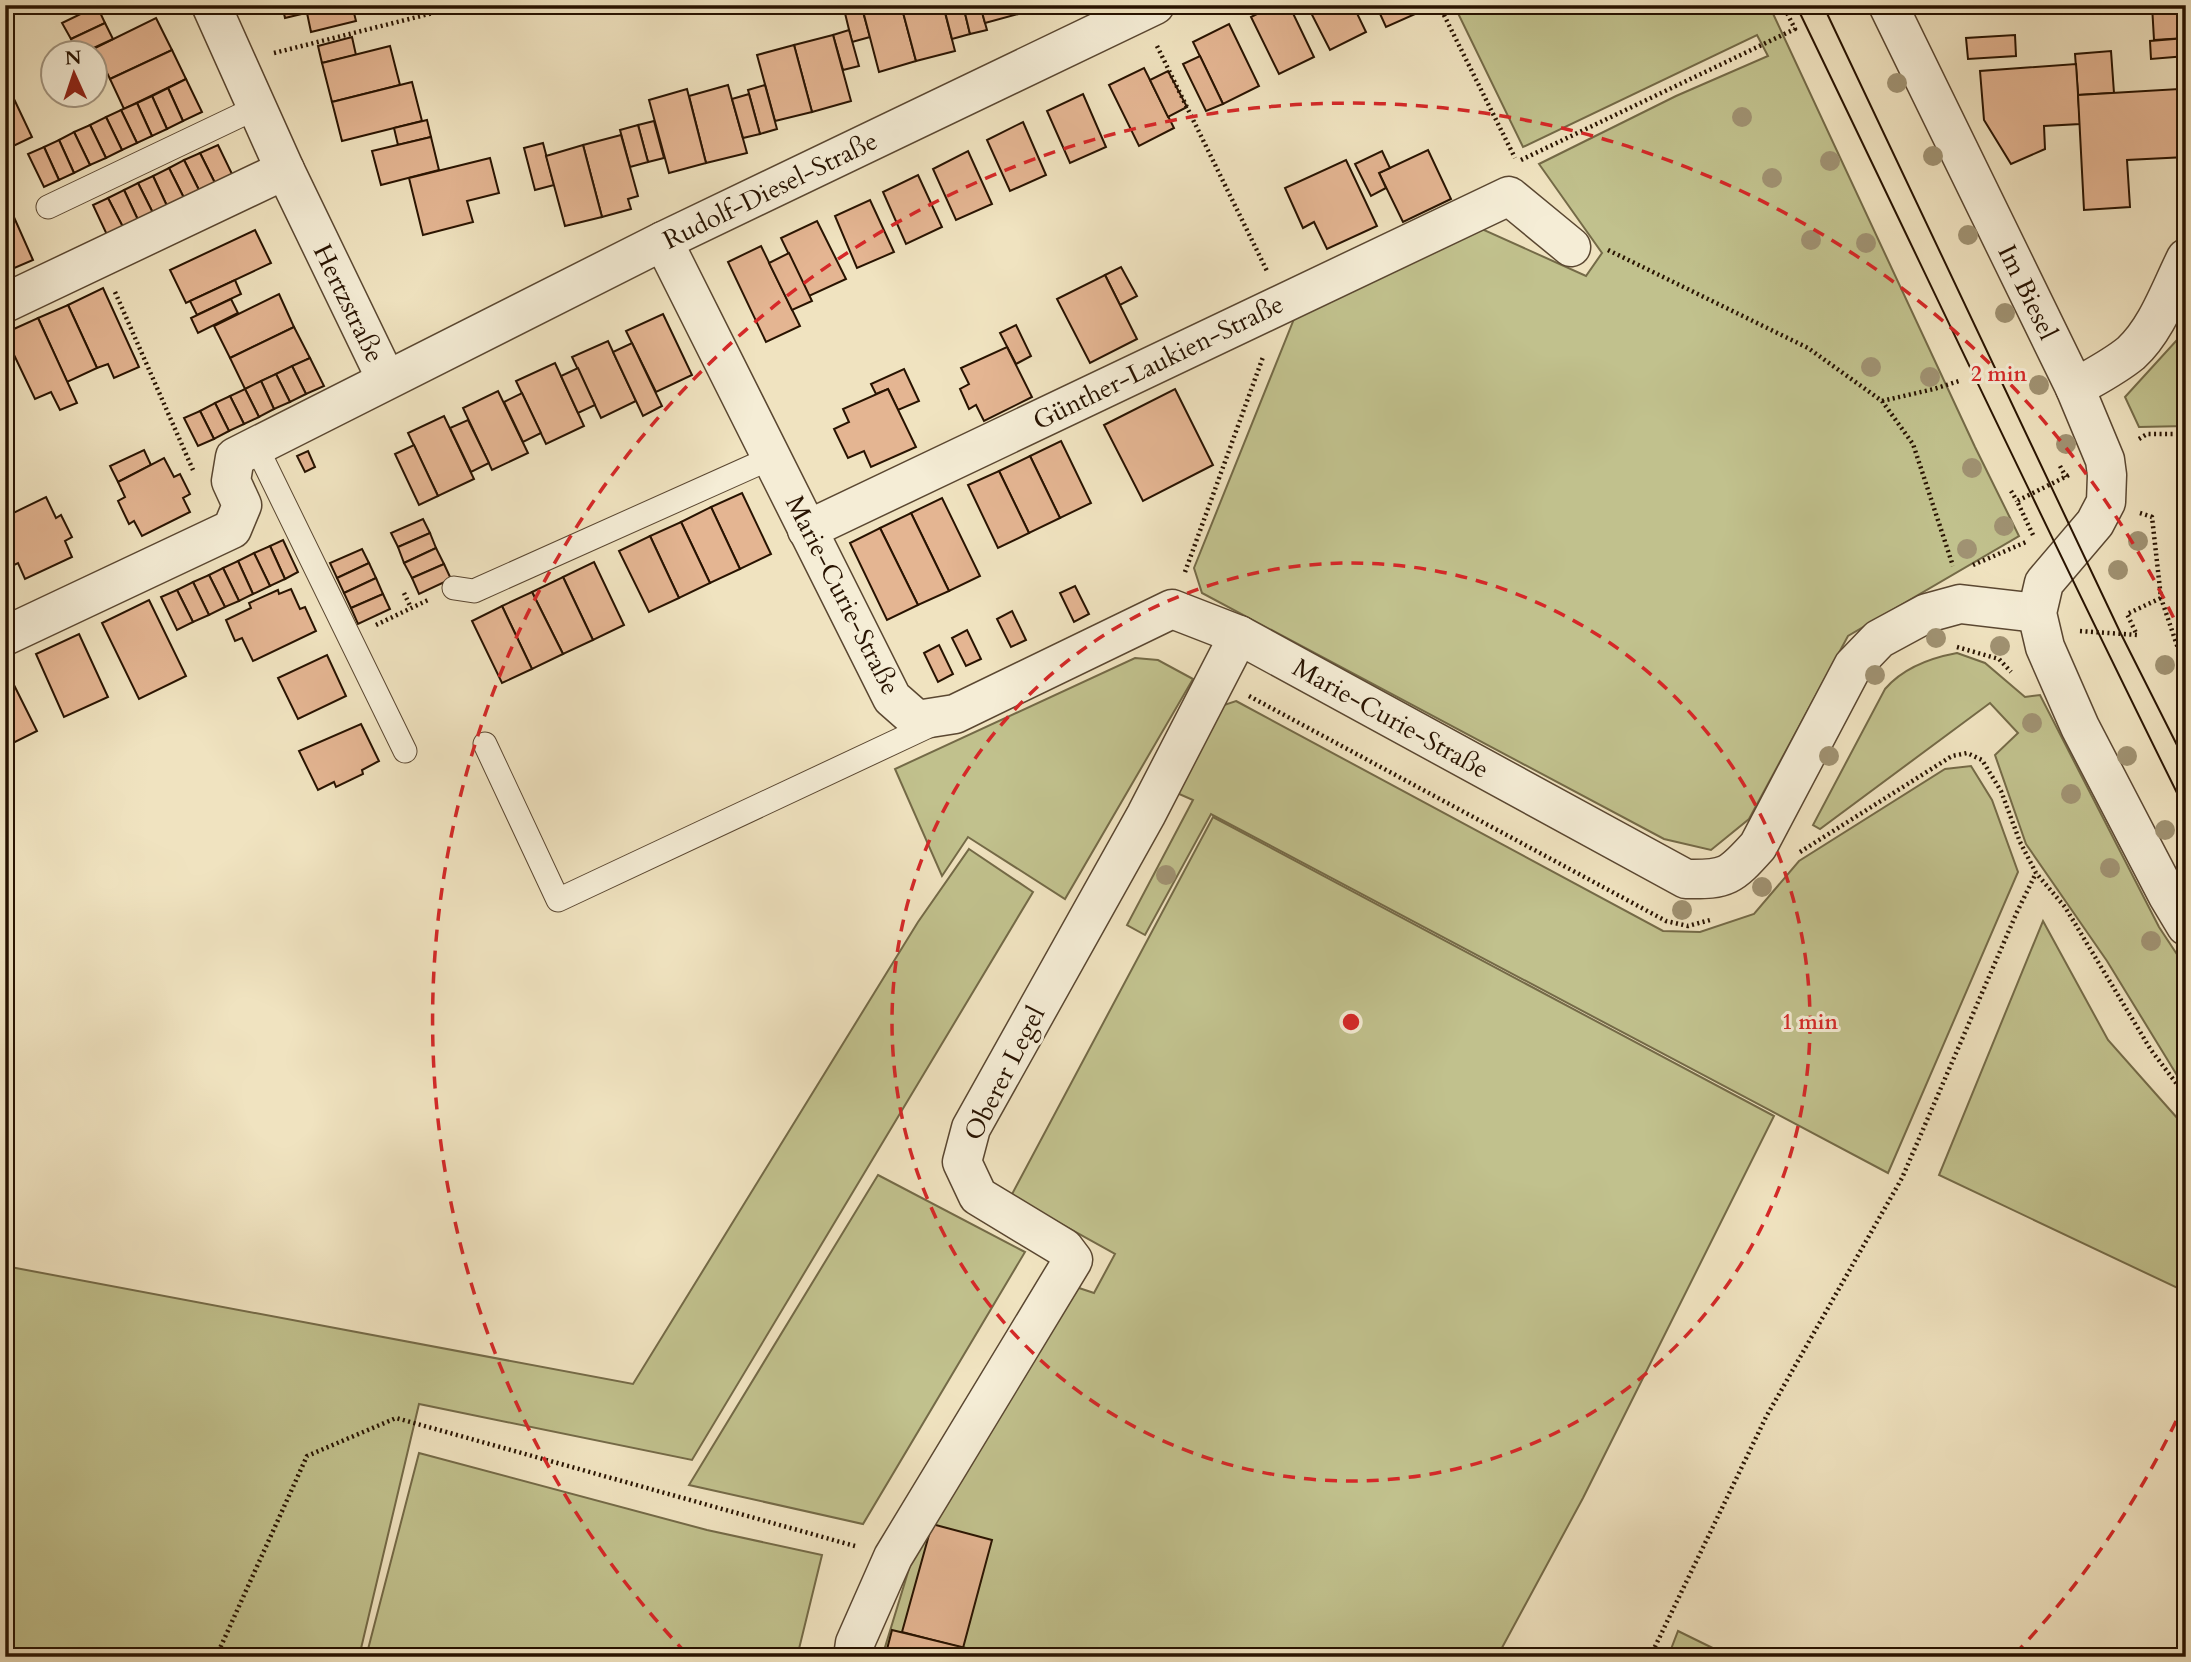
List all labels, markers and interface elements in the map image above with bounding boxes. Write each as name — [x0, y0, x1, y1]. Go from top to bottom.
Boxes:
north arrow — [38, 38, 108, 108]
text: N — [64, 45, 83, 71]
street label: Rudolf-Diesel-Straße — [657, 123, 883, 258]
street label: Hertzstraße — [305, 238, 392, 368]
street label: Im Biesel — [1990, 239, 2066, 346]
street label: Günther-Laukien-Straße — [1027, 286, 1289, 438]
text: 2 min — [1971, 360, 2027, 389]
street label: Marie-Curie-Straße — [777, 489, 908, 701]
street label: Marie-Curie-Straße — [1286, 650, 1495, 787]
street label: Oberer Legel — [956, 1000, 1053, 1146]
text: 1 min — [1782, 1008, 1838, 1037]
centre of rings — [1339, 1010, 1363, 1034]

